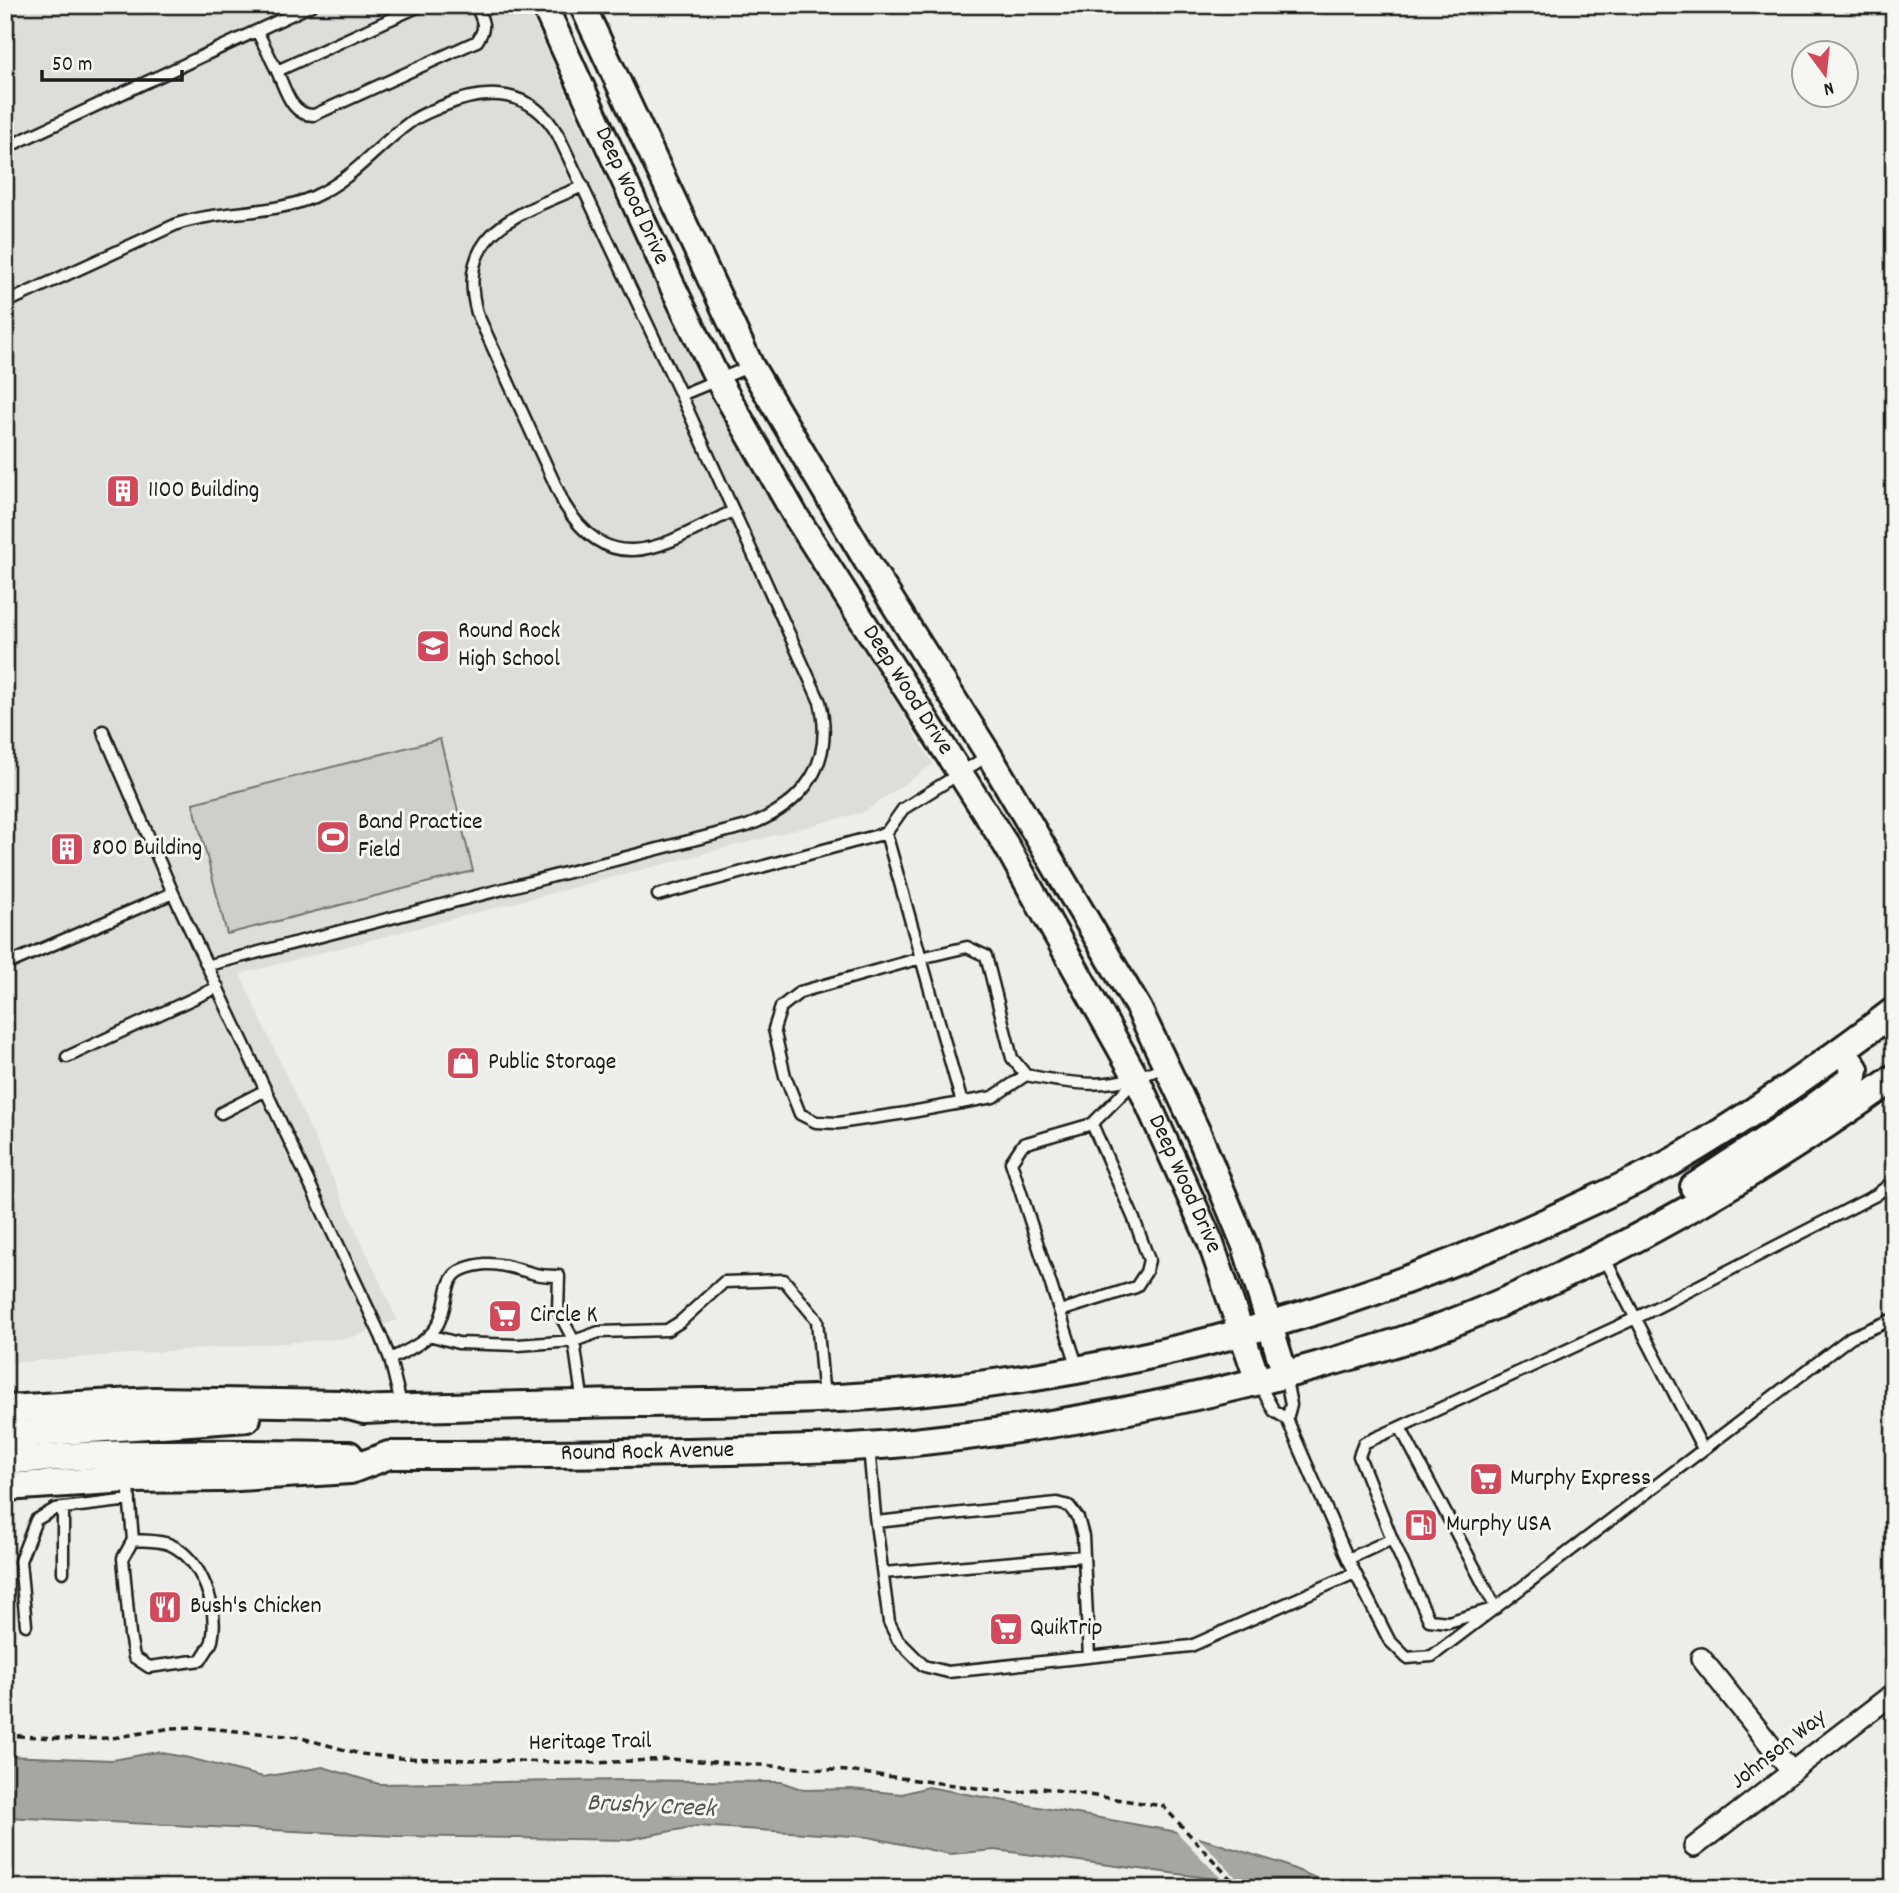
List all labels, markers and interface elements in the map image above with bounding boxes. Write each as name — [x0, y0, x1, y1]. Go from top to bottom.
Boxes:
scale bar — [42, 38, 182, 82]
north arrow — [1790, 38, 1860, 108]
text: 50 m — [52, 51, 92, 81]
text: N — [1820, 73, 1837, 101]
street label: Deep Wood Drive — [585, 122, 678, 271]
building icon: 1100 Building — [104, 472, 142, 510]
place label: 1100 Building — [148, 474, 259, 508]
place label: Round Rock High School — [458, 615, 560, 677]
street label: Deep Wood Drive — [853, 619, 961, 762]
school or university icon: Round Rock High School — [414, 627, 452, 665]
place label: Band Practice Field — [358, 806, 483, 868]
sports icon: Band Practice Field — [314, 818, 352, 856]
building icon: 800 Building — [48, 830, 86, 868]
place label: 800 Building — [92, 832, 202, 866]
shop icon: Public Storage — [444, 1044, 482, 1082]
place label: Public Storage — [488, 1046, 616, 1080]
street label: Deep Wood Drive — [1138, 1110, 1230, 1258]
supermarket icon: Circle K — [486, 1297, 524, 1335]
place label: Circle K — [530, 1299, 598, 1333]
street label: Round Rock Avenue — [561, 1434, 735, 1471]
supermarket icon: Murphy Express — [1467, 1460, 1505, 1498]
place label: Murphy Express — [1510, 1462, 1651, 1496]
fuel station icon: Murphy USA — [1402, 1506, 1440, 1544]
place label: Murphy USA — [1446, 1508, 1552, 1542]
restaurant icon: Bush's Chicken — [146, 1588, 184, 1626]
place label: Bush's Chicken — [190, 1590, 322, 1624]
supermarket icon: QuikTrip — [987, 1610, 1025, 1648]
place label: QuikTrip — [1030, 1612, 1103, 1646]
street label: Johnson Way — [1724, 1701, 1835, 1798]
street label: Heritage Trail — [528, 1725, 652, 1761]
water label: Brushy Creek — [586, 1785, 718, 1829]

